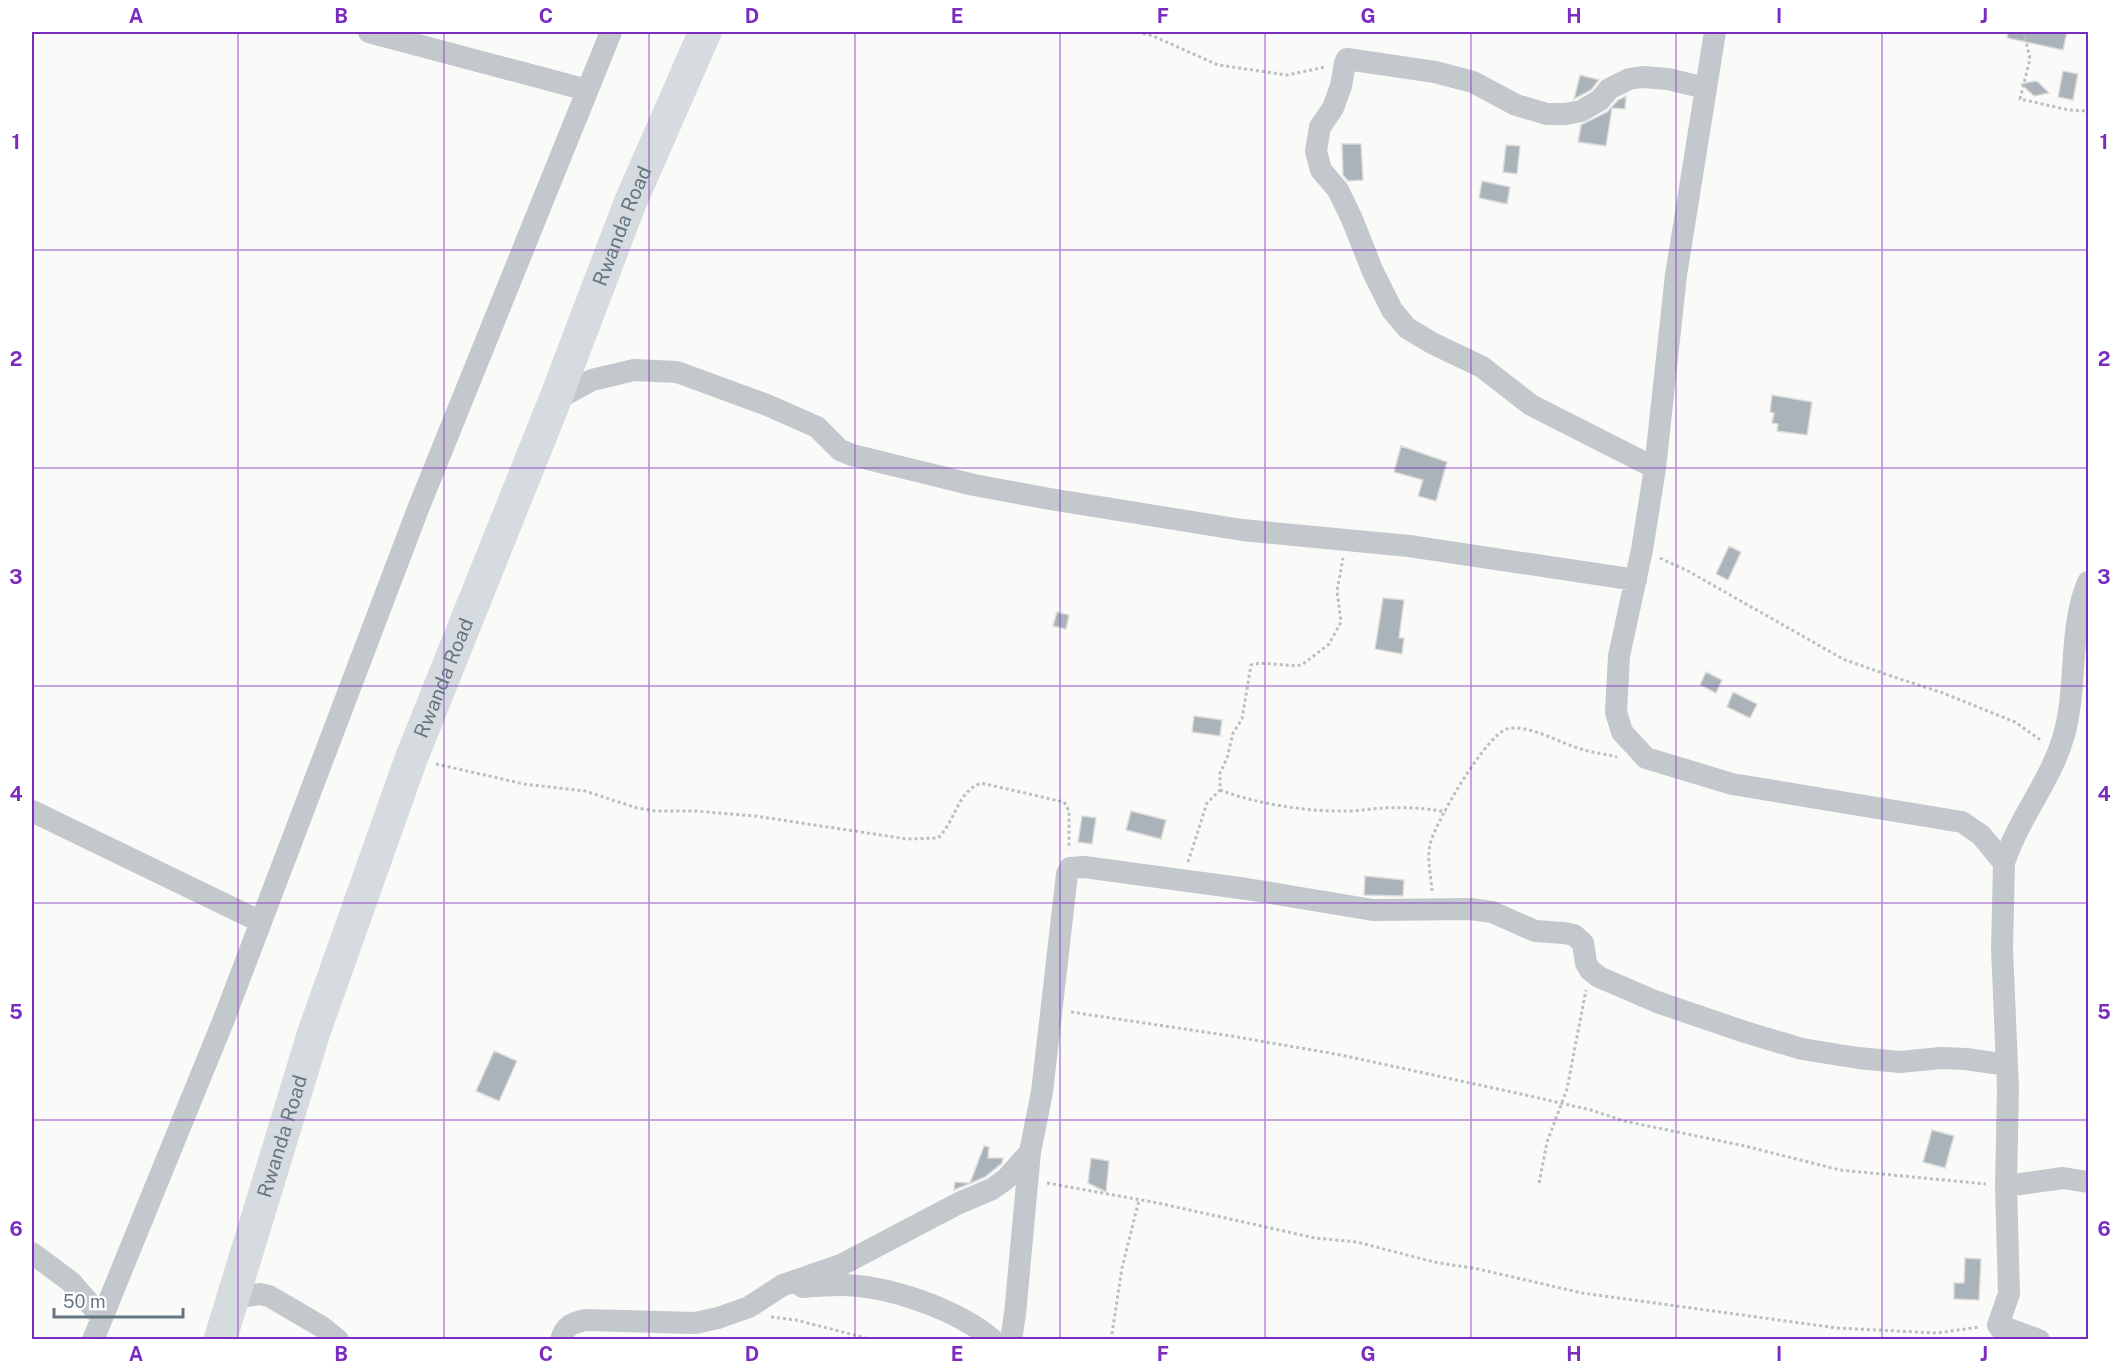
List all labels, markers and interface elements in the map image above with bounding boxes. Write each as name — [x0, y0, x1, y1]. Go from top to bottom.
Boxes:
text: A — [129, 4, 143, 28]
text: B — [334, 4, 348, 28]
text: C — [539, 4, 553, 28]
text: D — [745, 4, 759, 28]
text: E — [951, 4, 963, 28]
text: F — [1157, 4, 1169, 28]
text: G — [1360, 4, 1376, 28]
text: H — [1566, 4, 1582, 28]
text: I — [1776, 4, 1782, 28]
text: J — [1980, 4, 1988, 28]
text: 1 — [12, 130, 20, 154]
text: 1 — [2100, 130, 2108, 154]
street label: Rwanda Road — [588, 162, 657, 289]
text: 2 — [10, 347, 22, 371]
text: 2 — [2098, 347, 2110, 371]
text: 3 — [9, 565, 23, 589]
text: 3 — [2097, 565, 2111, 589]
street label: Rwanda Road — [409, 615, 478, 741]
text: 4 — [9, 782, 23, 806]
text: 4 — [2097, 782, 2111, 806]
text: 5 — [9, 1000, 23, 1024]
text: 5 — [2097, 1000, 2111, 1024]
street label: Rwanda Road — [252, 1072, 312, 1200]
text: 6 — [9, 1217, 23, 1241]
text: 6 — [2097, 1217, 2111, 1241]
scale bar — [54, 1281, 183, 1319]
text: 50 m — [63, 1291, 106, 1312]
text: A — [129, 1342, 143, 1366]
text: B — [334, 1342, 348, 1366]
text: C — [539, 1342, 553, 1366]
text: D — [745, 1342, 759, 1366]
text: E — [951, 1342, 963, 1366]
text: F — [1157, 1342, 1169, 1366]
text: G — [1360, 1342, 1376, 1366]
text: H — [1566, 1342, 1582, 1366]
text: I — [1776, 1342, 1782, 1366]
text: J — [1980, 1342, 1988, 1366]

